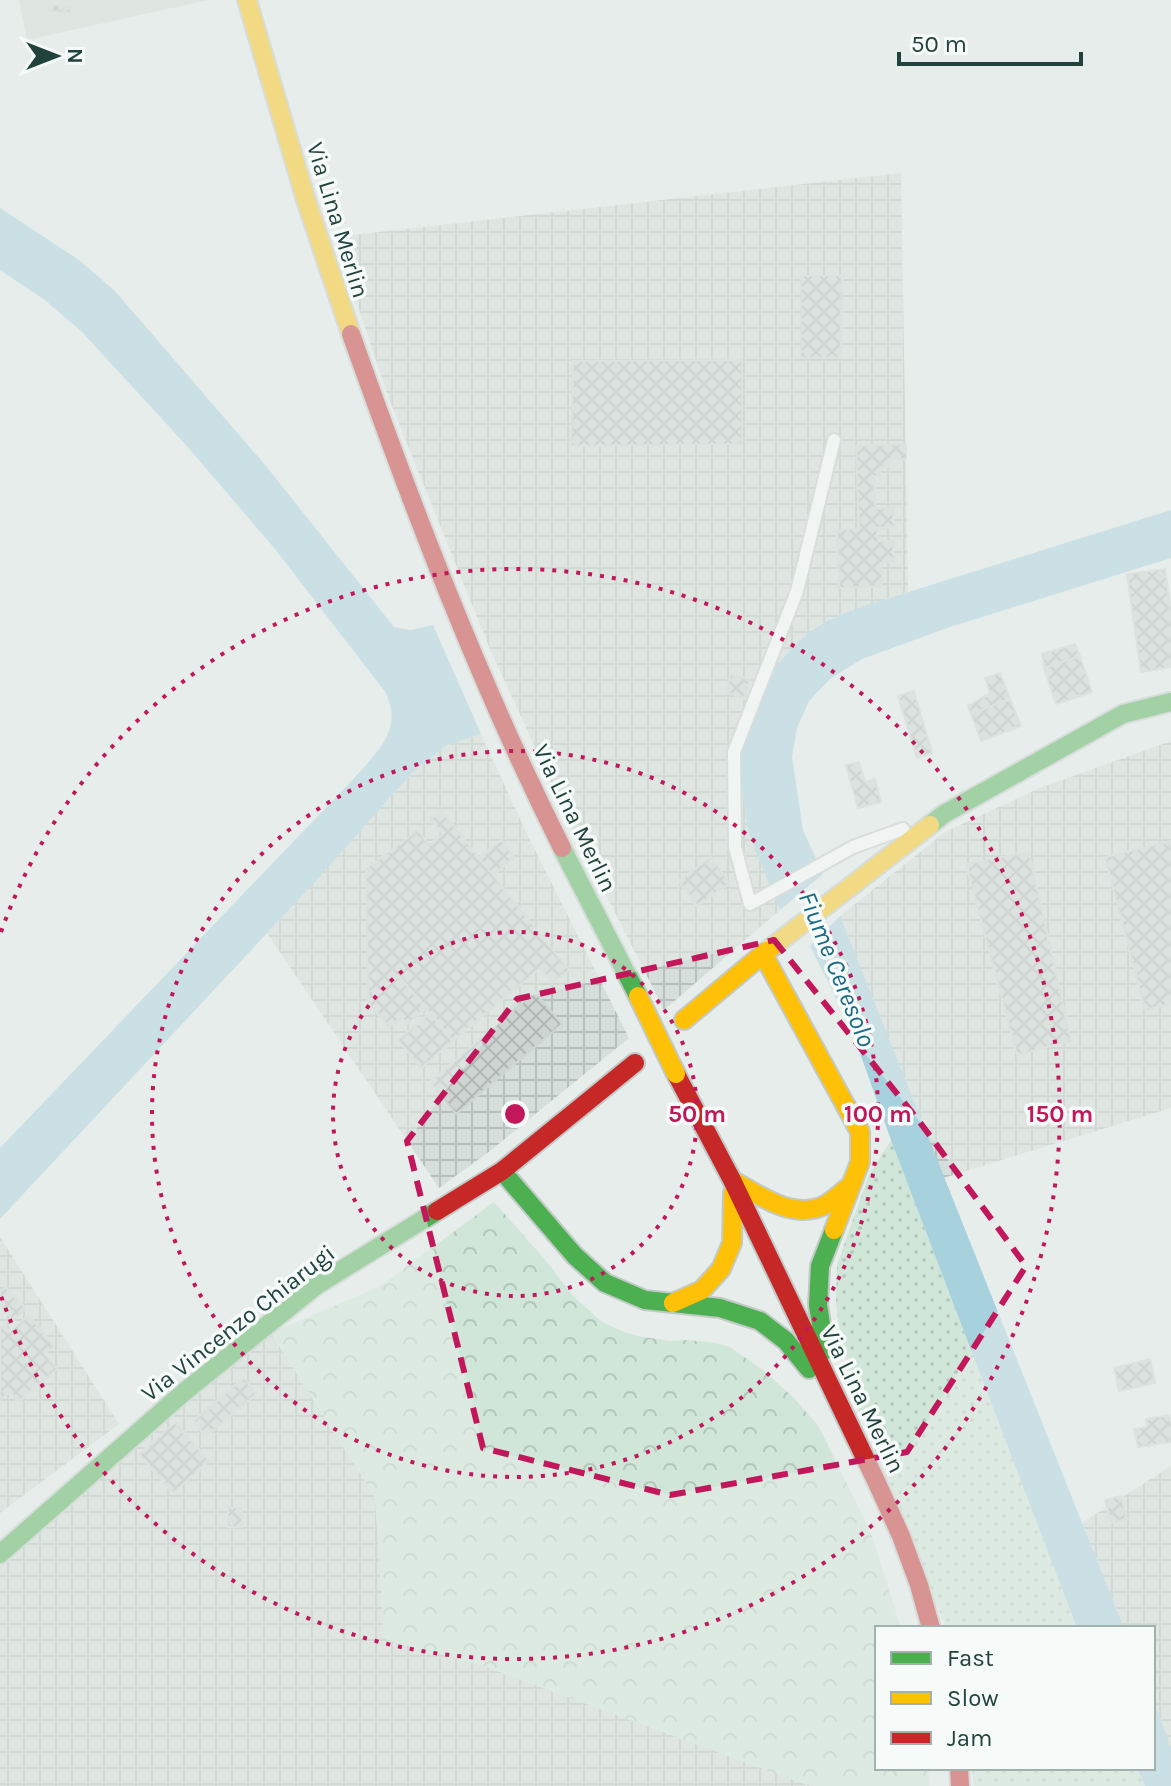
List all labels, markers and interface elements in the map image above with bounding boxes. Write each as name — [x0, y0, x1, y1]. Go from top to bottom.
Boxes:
north arrow — [16, 16, 96, 96]
scale bar — [899, 16, 1081, 66]
text: 50 m — [911, 30, 967, 58]
text: N — [62, 48, 88, 64]
street label: Via Lina Merlin — [301, 139, 375, 301]
street label: Via Lina Merlin — [527, 739, 623, 897]
water label: Fiume Ceresolo — [792, 887, 882, 1051]
centre of rings — [501, 1100, 529, 1128]
text: 50 m — [668, 1100, 726, 1128]
text: 100 m — [844, 1100, 912, 1128]
text: 150 m — [1027, 1100, 1093, 1128]
street label: Via Vincenzo Chiarugi — [136, 1239, 340, 1407]
street label: Via Lina Merlin — [815, 1320, 911, 1478]
legend — [875, 1626, 1155, 1770]
text: Fast — [947, 1644, 994, 1672]
text: Slow — [947, 1684, 999, 1712]
text: Jam — [947, 1724, 992, 1752]

